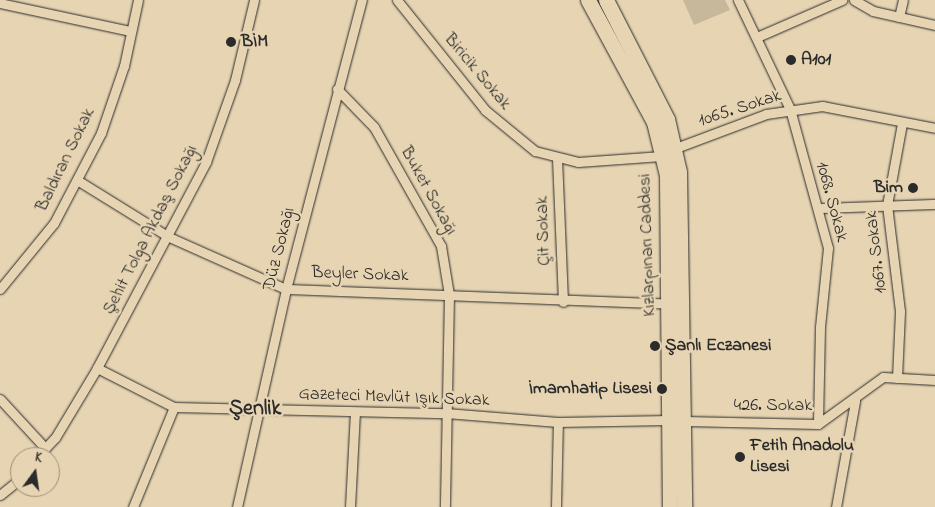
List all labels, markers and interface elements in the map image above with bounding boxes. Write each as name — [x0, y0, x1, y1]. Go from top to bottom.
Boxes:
street label: Biricik Sokak — [439, 29, 515, 115]
place label: BİM — [241, 31, 268, 53]
marker: BİM — [225, 36, 237, 48]
place label: A101 — [801, 49, 831, 71]
marker: A101 — [785, 54, 797, 66]
street label: 1065. Sokak — [696, 85, 784, 133]
street label: Baldıran Sokak — [32, 105, 100, 215]
street label: Şehit Tolga Akdaş Sokağı — [99, 142, 203, 318]
street label: Buket Sokağı — [395, 143, 461, 239]
street label: 1068. Sokak — [810, 160, 852, 244]
street label: Kızlarpınarı Caddesi — [635, 173, 661, 317]
place label: Bim — [874, 177, 903, 199]
marker: Bim — [907, 182, 919, 194]
street label: Çit Sokak — [532, 196, 556, 266]
street label: Düz Sokağı — [259, 205, 301, 293]
street label: 1067. Sokak — [861, 210, 893, 294]
street label: Beyler Sokak — [311, 263, 409, 287]
place label: Şanlı Eczanesi — [665, 335, 771, 357]
marker: Şanlı Eczanesi — [649, 340, 661, 352]
place label: İmamhatip Lisesi — [529, 378, 652, 400]
marker: İmamhatip Lisesi — [656, 383, 668, 395]
street label: Gazeteci Mevlüt Işık Sokak — [298, 384, 490, 412]
street label: 426. Sokak — [734, 395, 812, 417]
district label: Şenlik — [229, 397, 281, 423]
place label: Fetih Anadolu Lisesi — [750, 436, 854, 478]
north arrow — [10, 447, 60, 497]
text: K — [33, 447, 44, 469]
marker: Fetih Anadolu Lisesi — [734, 451, 746, 463]

